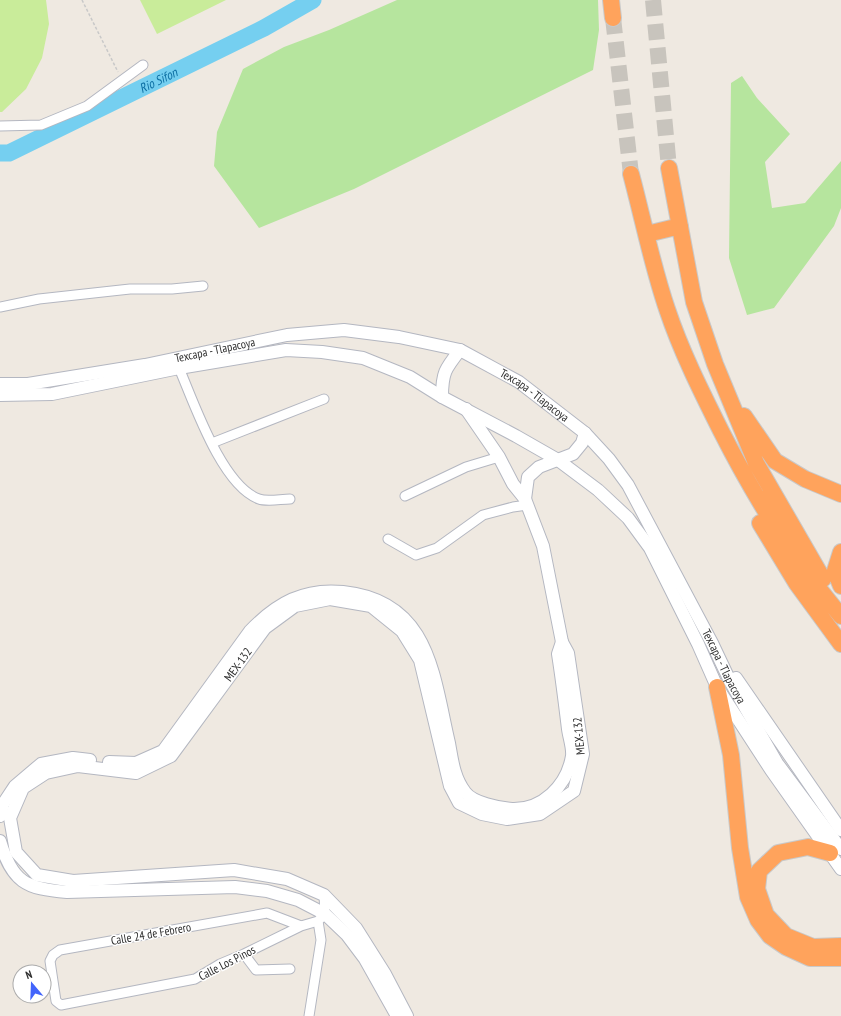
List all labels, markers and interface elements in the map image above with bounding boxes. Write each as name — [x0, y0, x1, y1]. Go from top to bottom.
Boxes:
water label: Rio Sifon — [136, 63, 181, 97]
street label: Texcapa - Tlapacoya — [173, 334, 256, 366]
street label: Texcapa - Tlapacoya — [498, 365, 572, 425]
street label: Texcapa - Tlapacoya — [699, 626, 749, 706]
street label: MEX-132 — [220, 645, 255, 684]
street label: MEX-132 — [569, 717, 588, 755]
street label: Calle 24 de Febrero — [110, 919, 192, 948]
street label: Calle Los Pinos — [196, 942, 258, 983]
north arrow — [12, 964, 52, 1004]
text: N — [24, 967, 34, 982]

